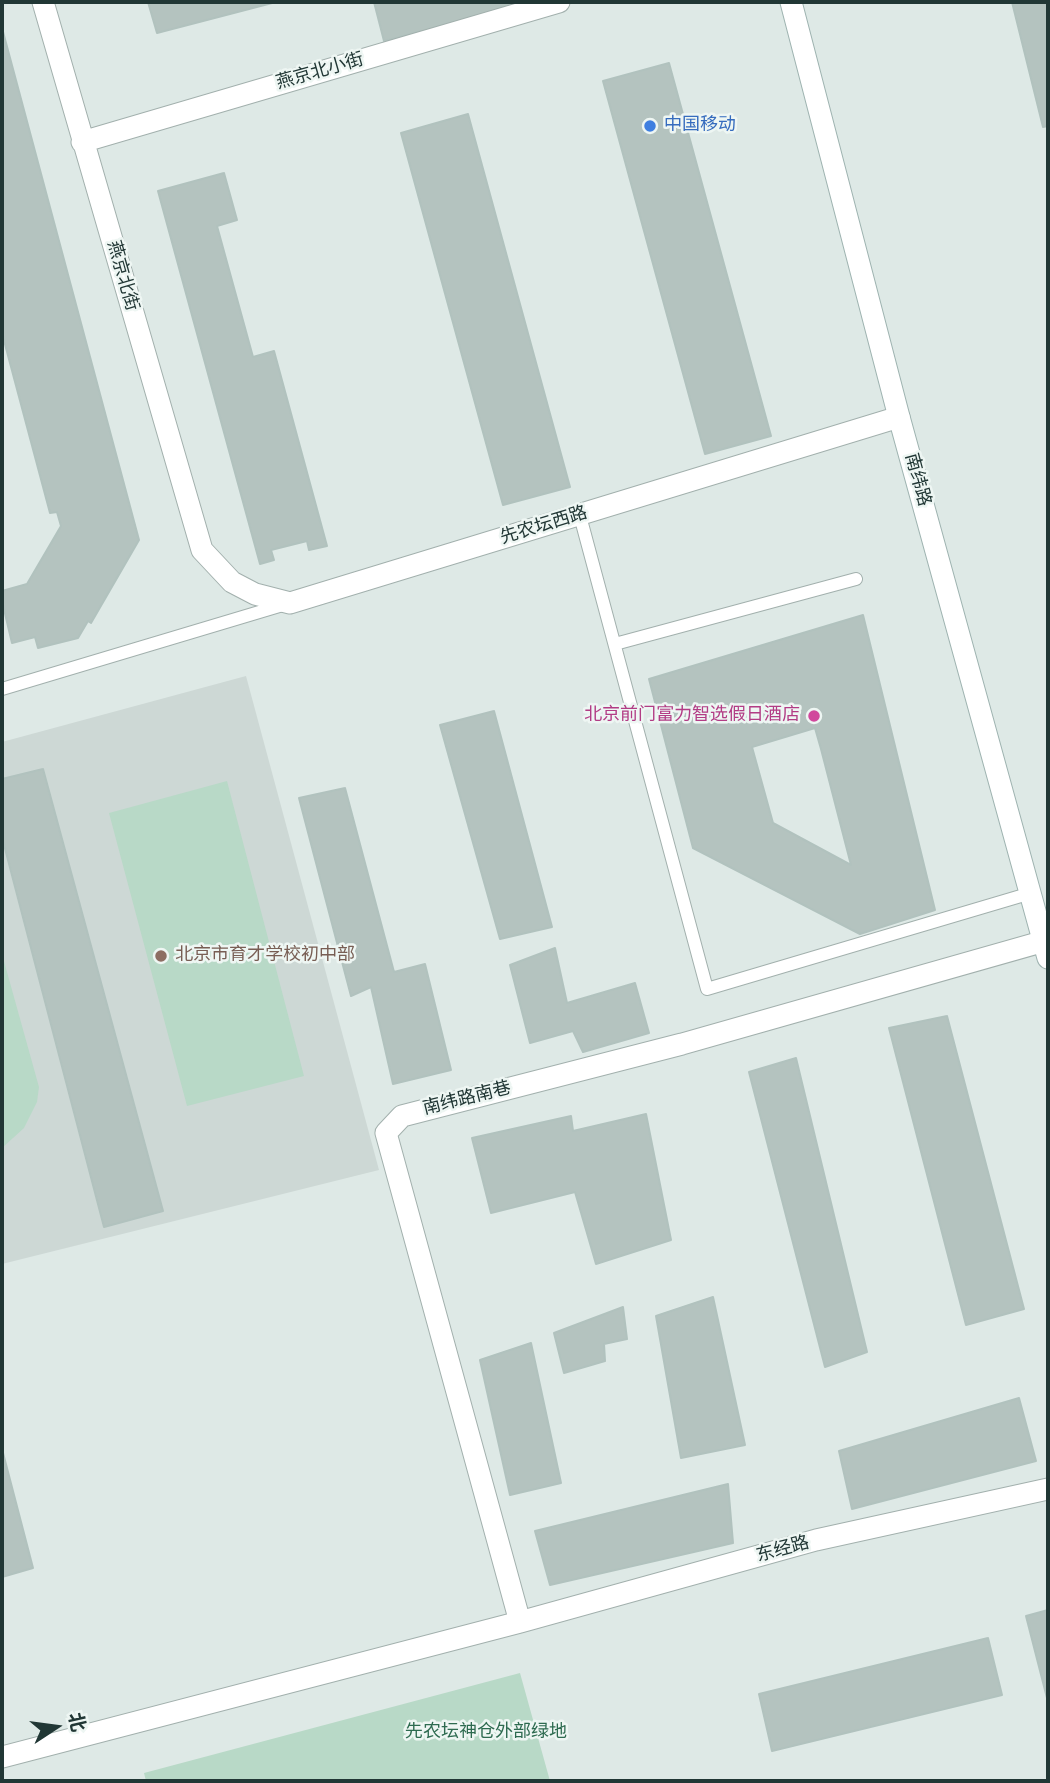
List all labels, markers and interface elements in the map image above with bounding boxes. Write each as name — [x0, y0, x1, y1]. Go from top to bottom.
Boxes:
street label: 燕京北小街 — [274, 49, 366, 95]
place label: 中国移动 — [664, 115, 736, 137]
marker: 中国移动 — [642, 118, 658, 134]
street label: 燕京北街 — [102, 238, 142, 314]
street label: 南纬路 — [900, 451, 934, 509]
street label: 先农坛西路 — [498, 503, 590, 549]
place label: 北京前门富力智选假日酒店 — [584, 705, 800, 727]
marker: 北京前门富力智选假日酒店 — [806, 708, 822, 724]
place label: 北京市育才学校初中部 — [175, 945, 355, 967]
marker: 北京市育才学校初中部 — [153, 948, 169, 964]
street label: 南纬路南巷 — [421, 1078, 513, 1120]
street label: 东经路 — [754, 1533, 812, 1567]
north arrow — [21, 1692, 91, 1762]
text: 北 — [62, 1710, 91, 1734]
park label: 先农坛神仓外部绿地 — [405, 1722, 567, 1744]

